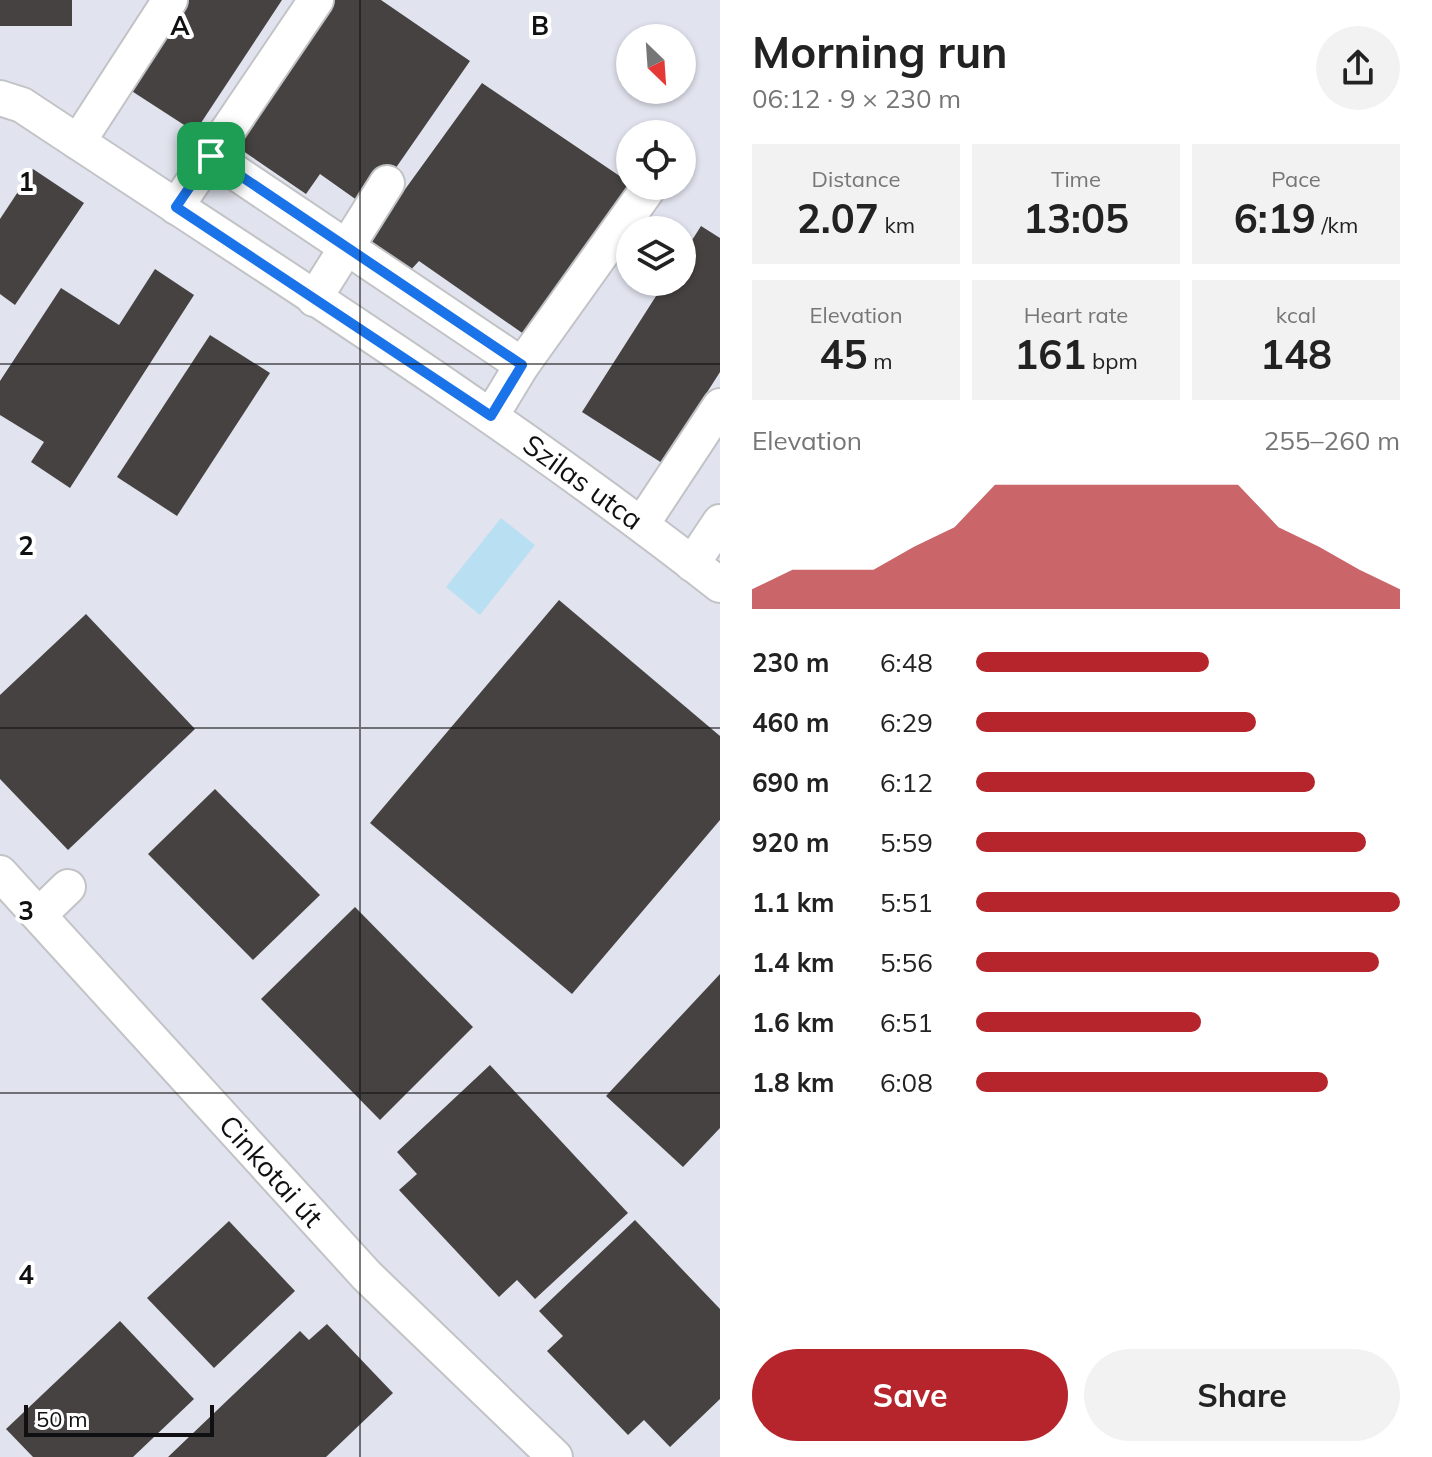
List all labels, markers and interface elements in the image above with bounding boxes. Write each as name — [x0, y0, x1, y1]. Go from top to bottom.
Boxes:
text: A — [170, 9, 190, 42]
text: B — [531, 9, 549, 42]
north arrow — [616, 24, 696, 104]
map controls — [616, 24, 696, 296]
text: Morning run — [752, 24, 1008, 79]
button: share — [1316, 26, 1400, 110]
text: 06:12 · 9 × 230 m — [752, 82, 961, 115]
button: locate — [616, 120, 696, 200]
pin — [177, 122, 245, 190]
icon: arrive — [189, 134, 233, 178]
text: 1 — [18, 165, 34, 198]
text: Distance — [812, 165, 900, 193]
text: Time — [1051, 165, 1101, 193]
text: Pace — [1271, 165, 1321, 193]
text: 2.07 — [797, 193, 879, 243]
text: 13:05 — [1023, 193, 1129, 243]
text: 6:19 — [1234, 193, 1316, 243]
text: km — [879, 211, 915, 239]
text: /km — [1316, 211, 1358, 239]
button: layers — [616, 216, 696, 296]
text: Elevation — [809, 301, 903, 329]
text: Heart rate — [1024, 301, 1128, 329]
text: kcal — [1276, 301, 1316, 329]
text: 45 — [819, 329, 867, 379]
text: 161 — [1014, 329, 1086, 379]
text: 148 — [1260, 329, 1332, 379]
text: m — [867, 347, 893, 375]
text: bpm — [1086, 347, 1138, 375]
text: Elevation — [752, 424, 862, 457]
text: 255–260 m — [1264, 424, 1400, 457]
street label: Szilas utca — [517, 426, 650, 537]
text: 2 — [18, 529, 34, 562]
text: 230 m — [752, 646, 829, 679]
text: 6:48 — [880, 646, 933, 679]
text: 460 m — [752, 706, 829, 739]
text: 6:29 — [880, 706, 933, 739]
text: 690 m — [752, 766, 829, 799]
text: 6:12 — [880, 766, 933, 799]
text: 920 m — [752, 826, 829, 859]
text: 5:59 — [880, 826, 933, 859]
text: 1.1 km — [752, 886, 835, 919]
text: 5:51 — [880, 886, 933, 919]
text: 3 — [18, 894, 34, 927]
text: 1.4 km — [752, 946, 835, 979]
text: 5:56 — [880, 946, 933, 979]
text: 1.6 km — [752, 1006, 835, 1039]
text: 6:51 — [880, 1006, 933, 1039]
text: 1.8 km — [752, 1066, 835, 1099]
text: 6:08 — [880, 1066, 933, 1099]
street label: Cinkotai út — [212, 1107, 331, 1234]
text: 4 — [18, 1258, 34, 1291]
button: Save — [752, 1349, 1068, 1441]
button: Share — [1084, 1349, 1400, 1441]
scale bar — [24, 1401, 214, 1437]
text: 50 m — [36, 1405, 87, 1433]

